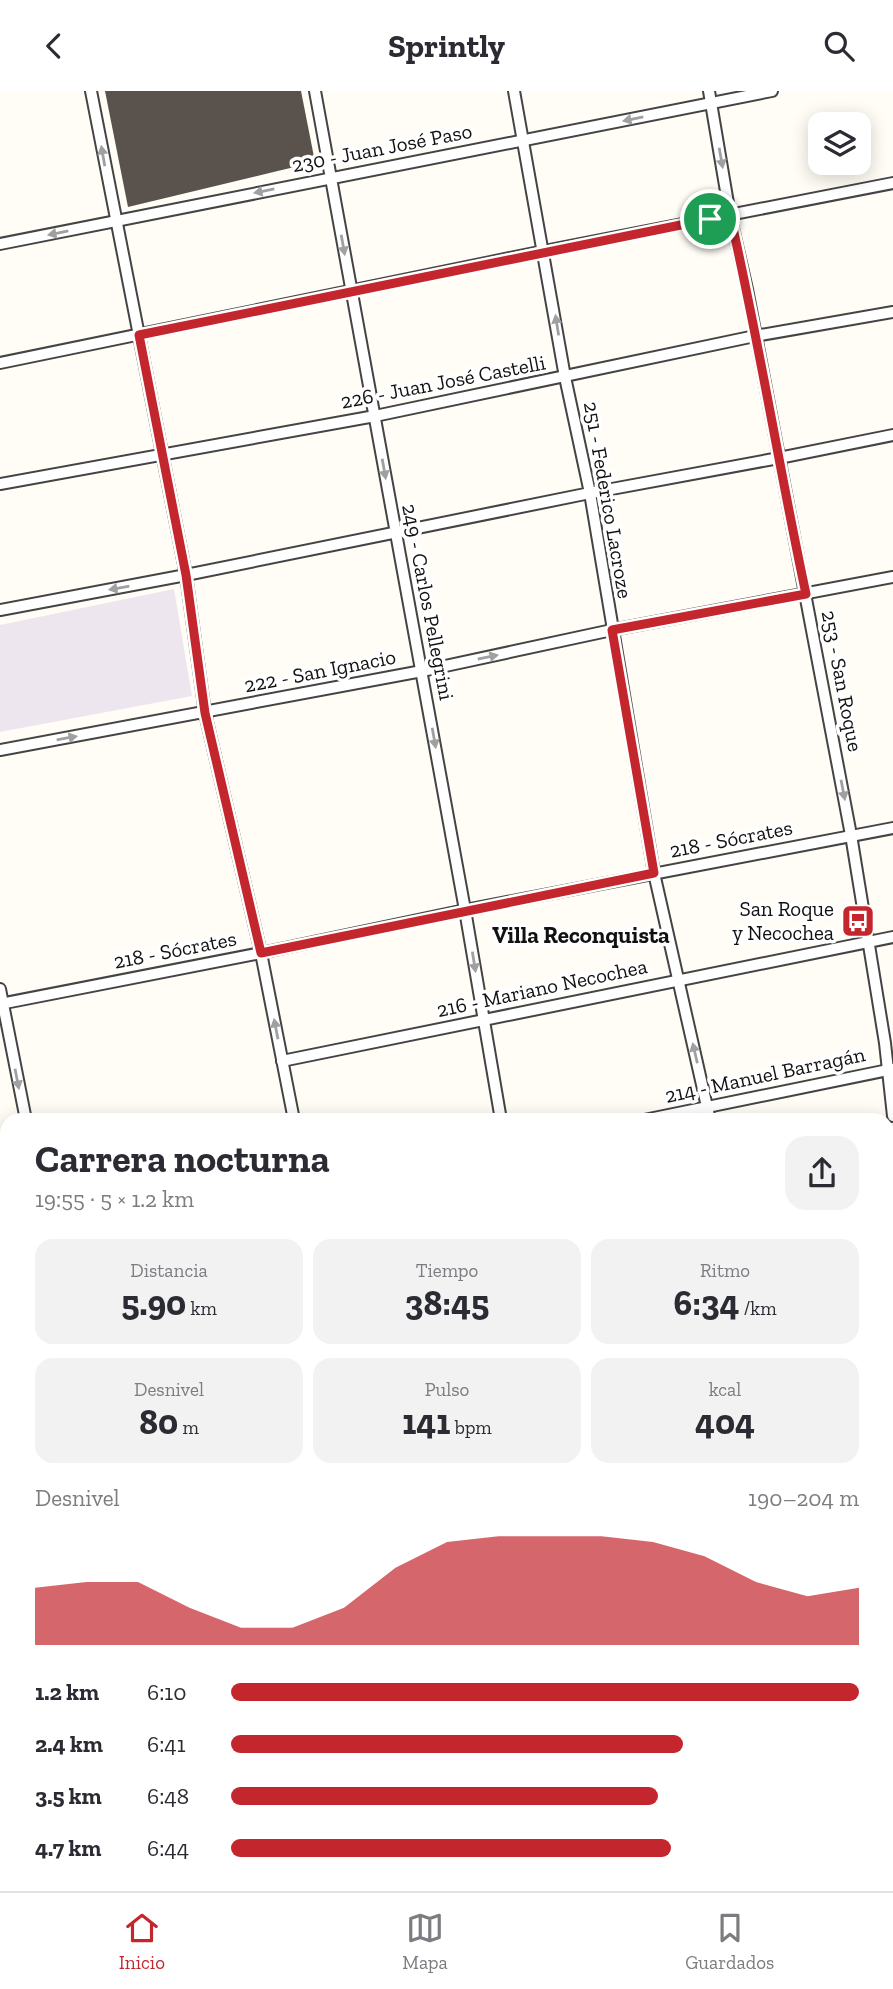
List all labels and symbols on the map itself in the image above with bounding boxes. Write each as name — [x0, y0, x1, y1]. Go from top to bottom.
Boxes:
one-way arrow — [622, 113, 644, 124]
street label: 230 - Juan José Paso — [290, 118, 474, 177]
one-way arrow — [97, 145, 108, 167]
one-way arrow — [716, 147, 727, 169]
one-way arrow — [253, 186, 275, 197]
pin — [680, 189, 740, 249]
one-way arrow — [47, 227, 69, 238]
one-way arrow — [338, 234, 349, 256]
one-way arrow — [551, 314, 562, 336]
street label: 226 - Juan José Castelli — [338, 349, 547, 414]
street label: 251 - Federico Lacroze — [579, 400, 638, 600]
one-way arrow — [379, 458, 390, 480]
street label: 249 - Carlos Pellegrini — [397, 502, 460, 702]
one-way arrow — [108, 582, 130, 593]
street label: 253 - San Roque — [817, 608, 868, 754]
street label: 222 - San Ignacio — [242, 644, 398, 697]
one-way arrow — [477, 651, 499, 662]
one-way arrow — [429, 727, 440, 749]
one-way arrow — [56, 732, 78, 743]
one-way arrow — [838, 780, 849, 802]
street label: 218 - Sócrates — [667, 814, 794, 863]
place label: San Roque y Necochea — [732, 896, 834, 945]
bus stop icon: San Roque y Necochea — [839, 902, 877, 940]
district label: Villa Reconquista — [492, 921, 670, 949]
street label: 218 - Sócrates — [111, 925, 238, 974]
one-way arrow — [469, 951, 480, 973]
street label: 216 - Mariano Necochea — [434, 953, 649, 1022]
one-way arrow — [270, 1018, 281, 1040]
street label: 214 - Manuel Barragán — [663, 1041, 867, 1108]
one-way arrow — [690, 1042, 701, 1064]
one-way arrow — [12, 1068, 23, 1090]

